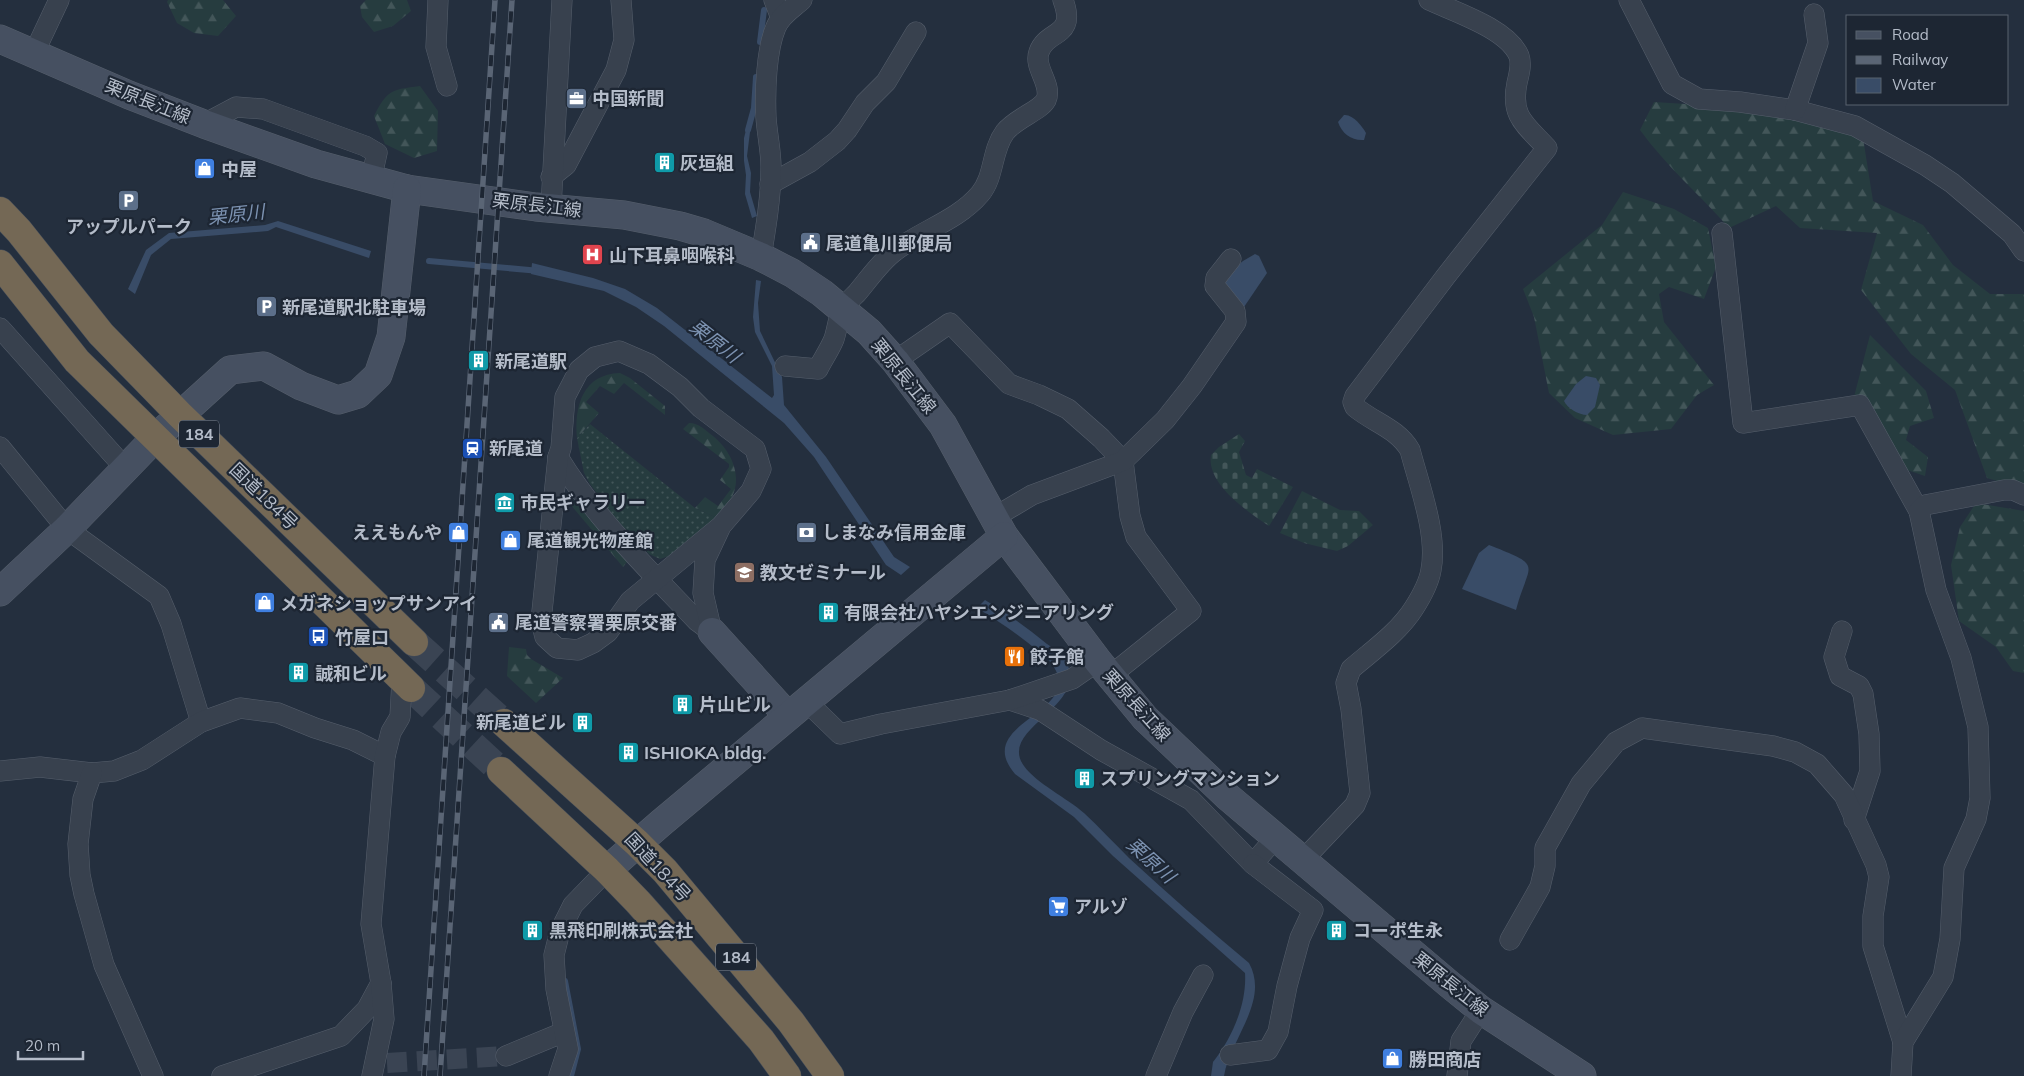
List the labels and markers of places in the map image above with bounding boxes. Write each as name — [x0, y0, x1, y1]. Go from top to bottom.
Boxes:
office icon: 中国新聞 — [564, 86, 588, 110]
place label: 中国新聞 — [592, 87, 664, 110]
building icon: 灰垣組 — [652, 151, 676, 175]
place label: 灰垣組 — [680, 152, 734, 175]
shop icon: 中屋 — [193, 157, 217, 181]
place label: 中屋 — [221, 158, 257, 181]
parking icon: アップルパーク — [117, 189, 141, 213]
place label: アップルパーク — [66, 215, 192, 238]
public building icon: 尾道亀川郵便局 — [798, 231, 822, 255]
place label: 尾道亀川郵便局 — [826, 232, 952, 255]
hospital icon: 山下耳鼻咽喉科 — [581, 243, 605, 267]
place label: 山下耳鼻咽喉科 — [609, 244, 735, 267]
parking icon: 新尾道駅北駐車場 — [254, 295, 278, 319]
place label: 新尾道駅北駐車場 — [282, 296, 426, 319]
building icon: 新尾道駅 — [467, 349, 491, 373]
place label: 新尾道駅 — [495, 350, 567, 373]
station icon: 新尾道 — [461, 436, 485, 460]
place label: 新尾道 — [489, 437, 543, 460]
museum icon: 市民ギャラリー — [492, 490, 516, 514]
place label: 市民ギャラリー — [520, 491, 646, 514]
shop icon: ええもんや — [446, 520, 470, 544]
bank icon: しまなみ信用金庫 — [794, 520, 818, 544]
place label: ええもんや — [352, 521, 442, 544]
place label: しまなみ信用金庫 — [822, 521, 966, 544]
shop icon: 尾道観光物産館 — [499, 528, 523, 552]
place label: 尾道観光物産館 — [527, 529, 653, 552]
school or university icon: 教文ゼミナール — [732, 560, 756, 584]
place label: 教文ゼミナール — [760, 561, 886, 584]
shop icon: メガネショップサンアイ — [252, 591, 276, 615]
place label: メガネショップサンアイ — [280, 592, 477, 615]
building icon: 有限会社ハヤシエンジニアリング — [816, 600, 840, 624]
place label: 有限会社ハヤシエンジニアリング — [844, 601, 1114, 624]
public building icon: 尾道警察署栗原交番 — [487, 610, 511, 634]
place label: 尾道警察署栗原交番 — [515, 611, 677, 634]
bus stop icon: 竹屋口 — [307, 625, 331, 649]
place label: 竹屋口 — [335, 626, 389, 649]
restaurant icon: 餃子館 — [1002, 644, 1026, 668]
place label: 餃子館 — [1029, 645, 1084, 668]
building icon: 誠和ビル — [287, 661, 311, 685]
place label: 誠和ビル — [315, 662, 387, 685]
building icon: 片山ビル — [671, 692, 695, 716]
place label: 片山ビル — [699, 693, 771, 716]
building icon: 新尾道ビル — [570, 710, 594, 734]
place label: 新尾道ビル — [476, 711, 566, 734]
building icon: ISHIOKA bldg. — [616, 740, 640, 764]
place label: ISHIOKA bldg. — [644, 741, 767, 764]
building icon: スプリングマンション — [1072, 766, 1096, 790]
place label: スプリングマンション — [1100, 767, 1280, 790]
supermarket icon: アルゾ — [1046, 894, 1070, 918]
place label: アルゾ — [1074, 895, 1128, 918]
building icon: 黒飛印刷株式会社 — [521, 918, 545, 942]
building icon: コーポ生永 — [1325, 918, 1349, 942]
place label: 黒飛印刷株式会社 — [549, 919, 693, 942]
place label: コーポ生永 — [1353, 919, 1443, 942]
shop icon: 勝田商店 — [1381, 1047, 1405, 1071]
place label: 勝田商店 — [1409, 1048, 1481, 1071]

